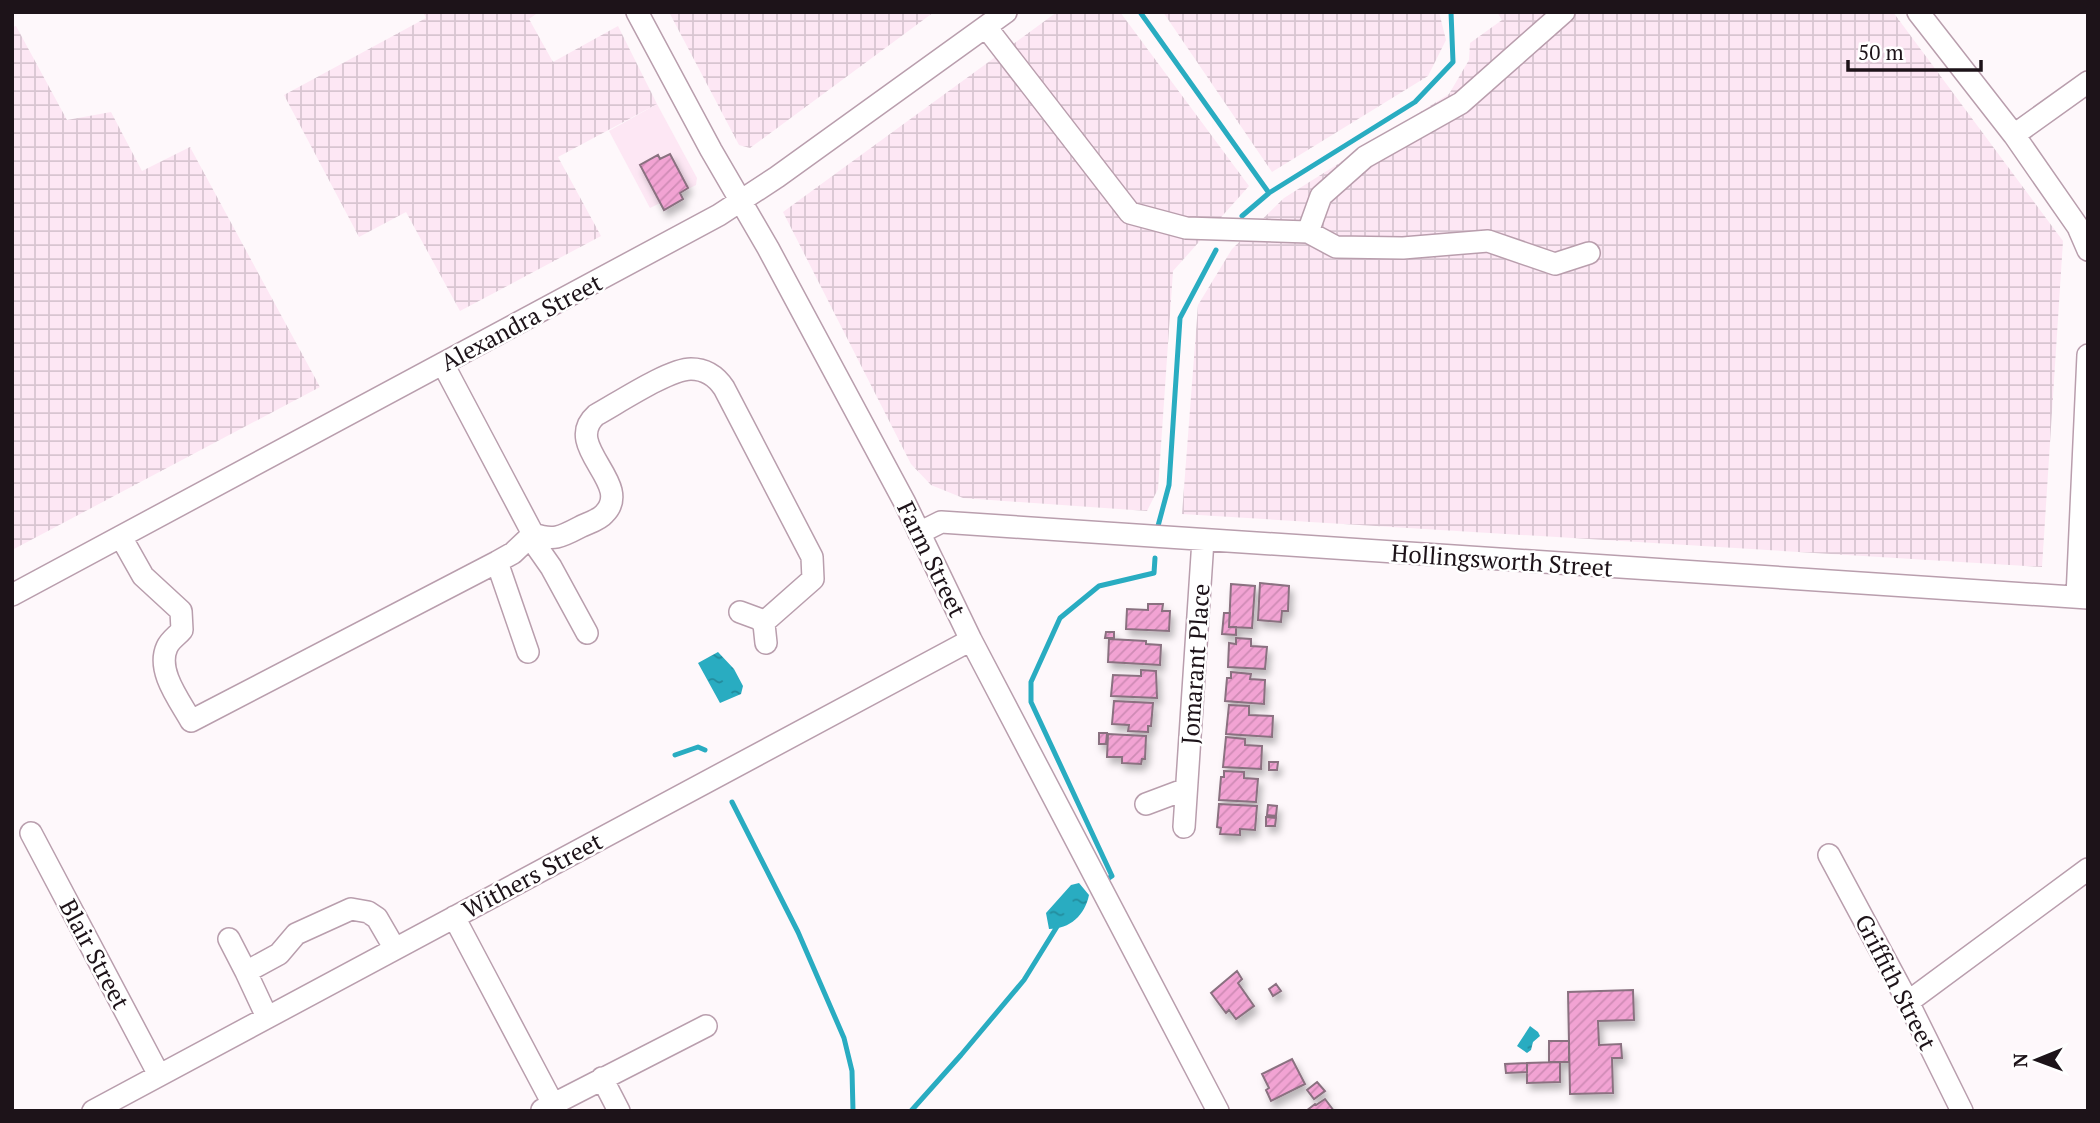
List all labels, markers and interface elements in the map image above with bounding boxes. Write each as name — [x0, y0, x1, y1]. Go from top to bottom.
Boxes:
scale bar — [1848, 28, 1981, 72]
text: 50 m — [1858, 38, 1904, 66]
street label: Alexandra Street — [435, 266, 607, 378]
street label: Farm Street — [890, 496, 974, 622]
street label: Hollingsworth Street — [1390, 536, 1614, 584]
street label: Jomarant Place — [1173, 583, 1217, 745]
street label: Withers Street — [456, 825, 608, 925]
street label: Blair Street — [53, 893, 137, 1015]
street label: Griffith Street — [1848, 909, 1944, 1055]
north arrow — [2002, 1025, 2072, 1095]
text: N — [2007, 1052, 2032, 1068]

